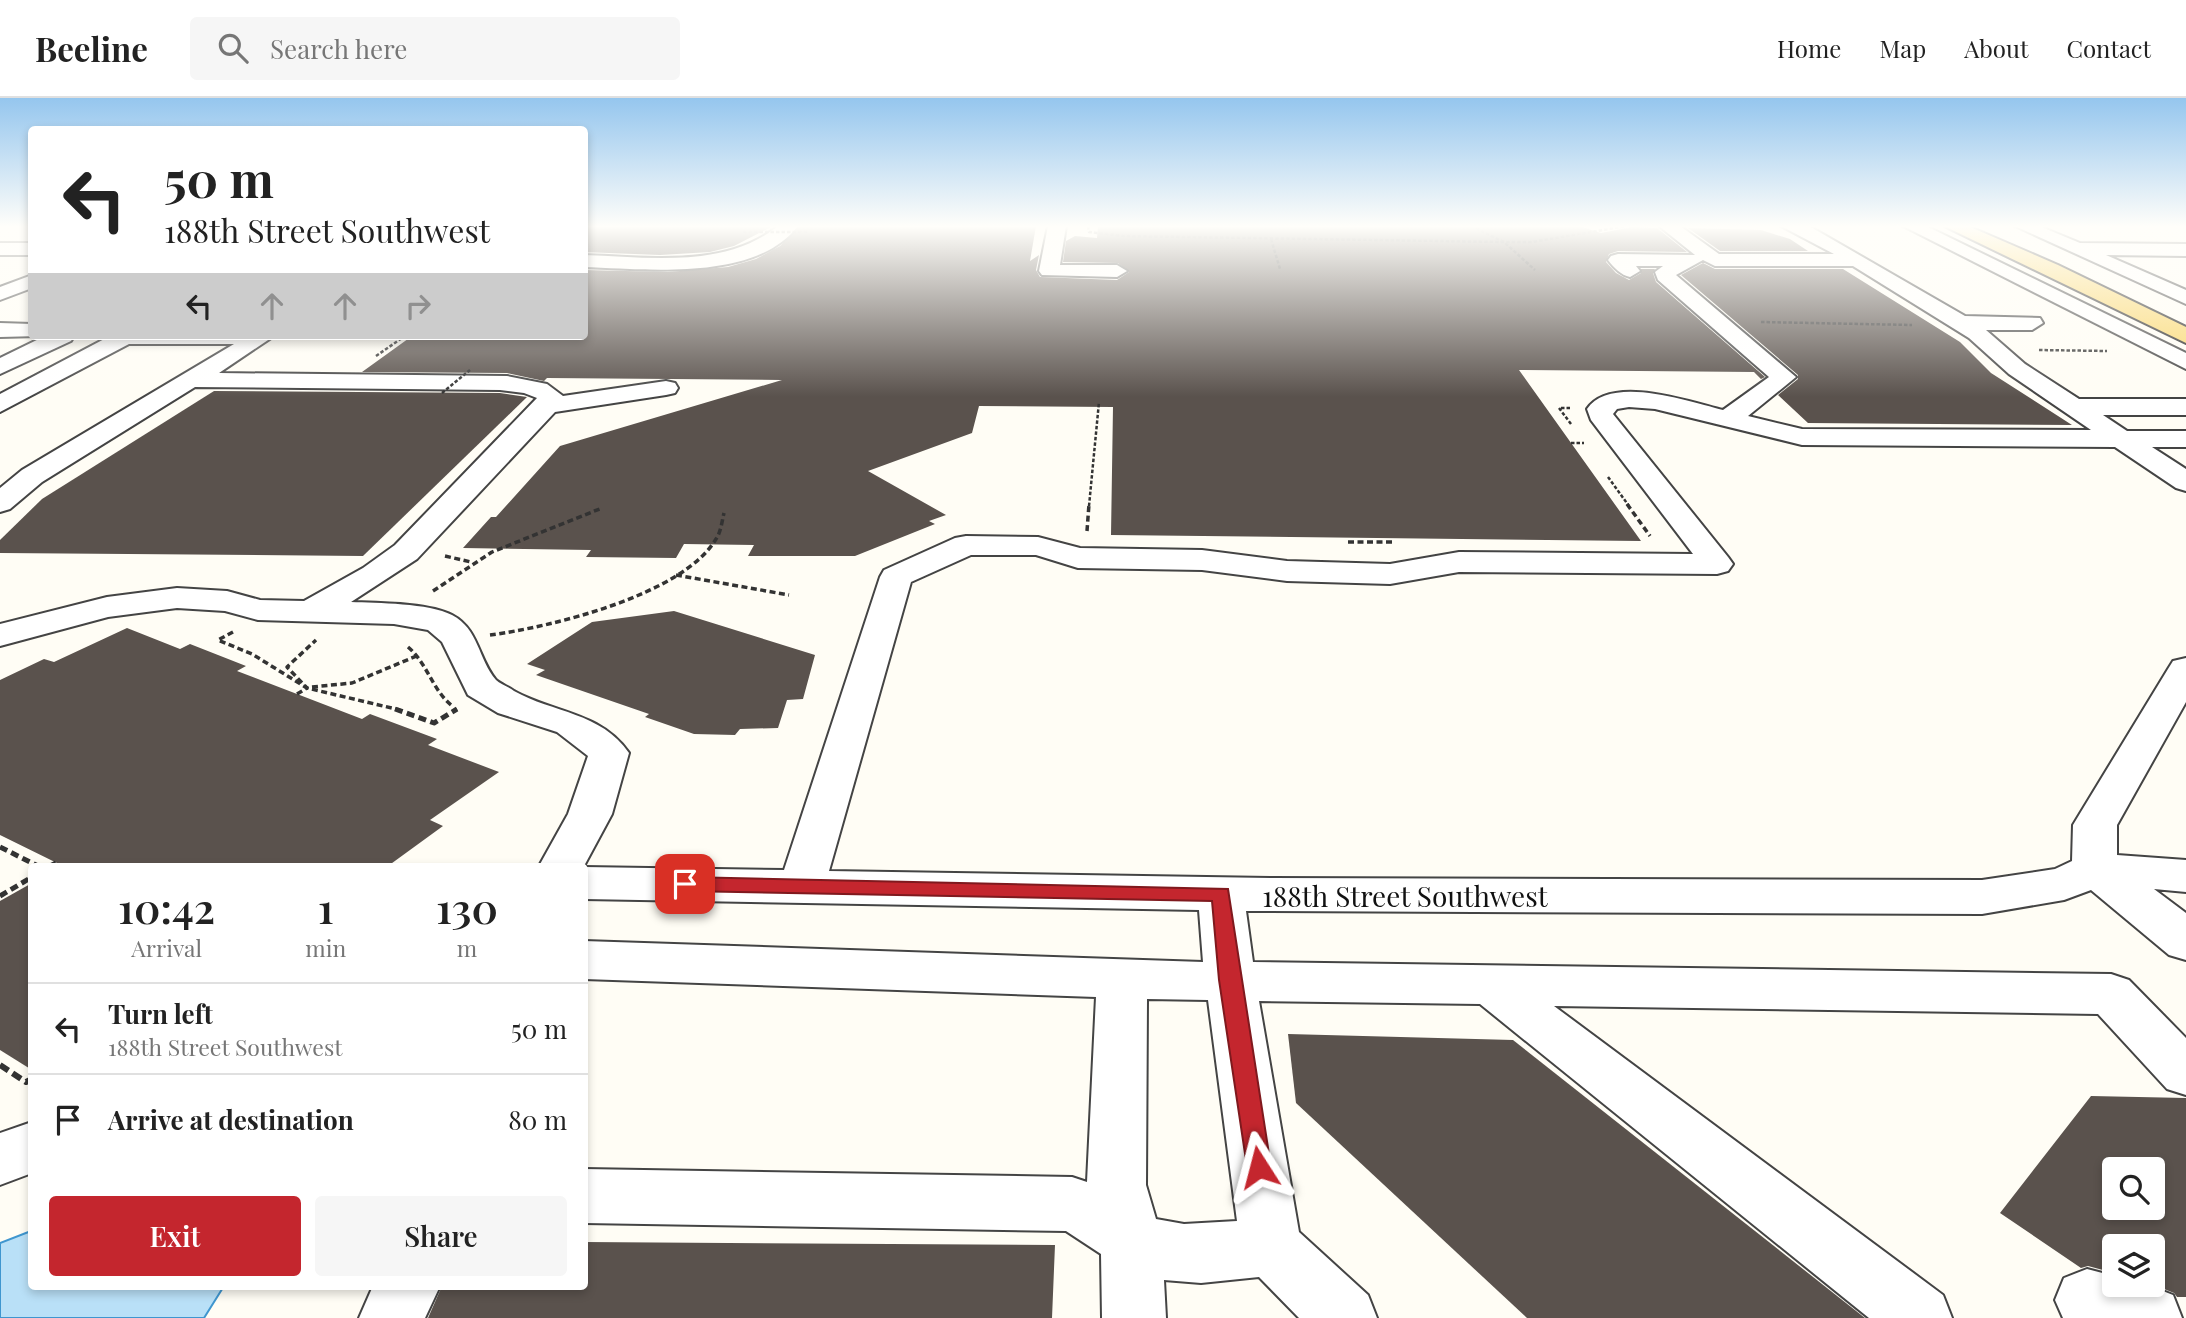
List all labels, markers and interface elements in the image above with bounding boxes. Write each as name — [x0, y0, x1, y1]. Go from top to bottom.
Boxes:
search box — [190, 17, 680, 80]
text: Beeline — [35, 26, 148, 70]
icon: search — [214, 29, 252, 67]
text: Search here — [270, 31, 407, 66]
text: Home — [1777, 32, 1841, 64]
text: Map — [1879, 32, 1926, 64]
text: About — [1964, 32, 2028, 64]
text: Contact — [2066, 32, 2151, 64]
text: 50 m — [164, 145, 274, 210]
icon: left — [49, 154, 140, 245]
text: 188th Street Southwest — [164, 208, 490, 251]
icon: left — [180, 287, 218, 325]
icon: ahead — [253, 287, 291, 325]
icon: ahead — [326, 287, 364, 325]
icon: right — [399, 287, 437, 325]
pin — [655, 854, 715, 914]
icon: arrive — [666, 865, 704, 903]
street label: 188th Street Southwest — [1262, 877, 1549, 914]
text: 10:42 — [118, 879, 215, 935]
text: 1 — [318, 879, 334, 935]
text: 130 — [436, 879, 498, 935]
text: Arrival — [131, 932, 202, 963]
text: min — [305, 932, 346, 963]
text: m — [457, 932, 477, 963]
text: Turn left — [108, 996, 213, 1031]
icon: left — [49, 1010, 87, 1048]
text: 50 m — [511, 1011, 567, 1046]
text: 188th Street Southwest — [108, 1031, 342, 1062]
icon: arrive — [49, 1101, 87, 1139]
text: Arrive at destination — [108, 1102, 354, 1137]
text: 80 m — [508, 1102, 567, 1137]
position arrow — [1222, 1130, 1296, 1204]
map controls — [2102, 1157, 2165, 1297]
button: search — [2102, 1157, 2165, 1220]
button: Exit — [49, 1196, 301, 1276]
button: Share — [315, 1196, 567, 1276]
button: layers — [2102, 1234, 2165, 1297]

